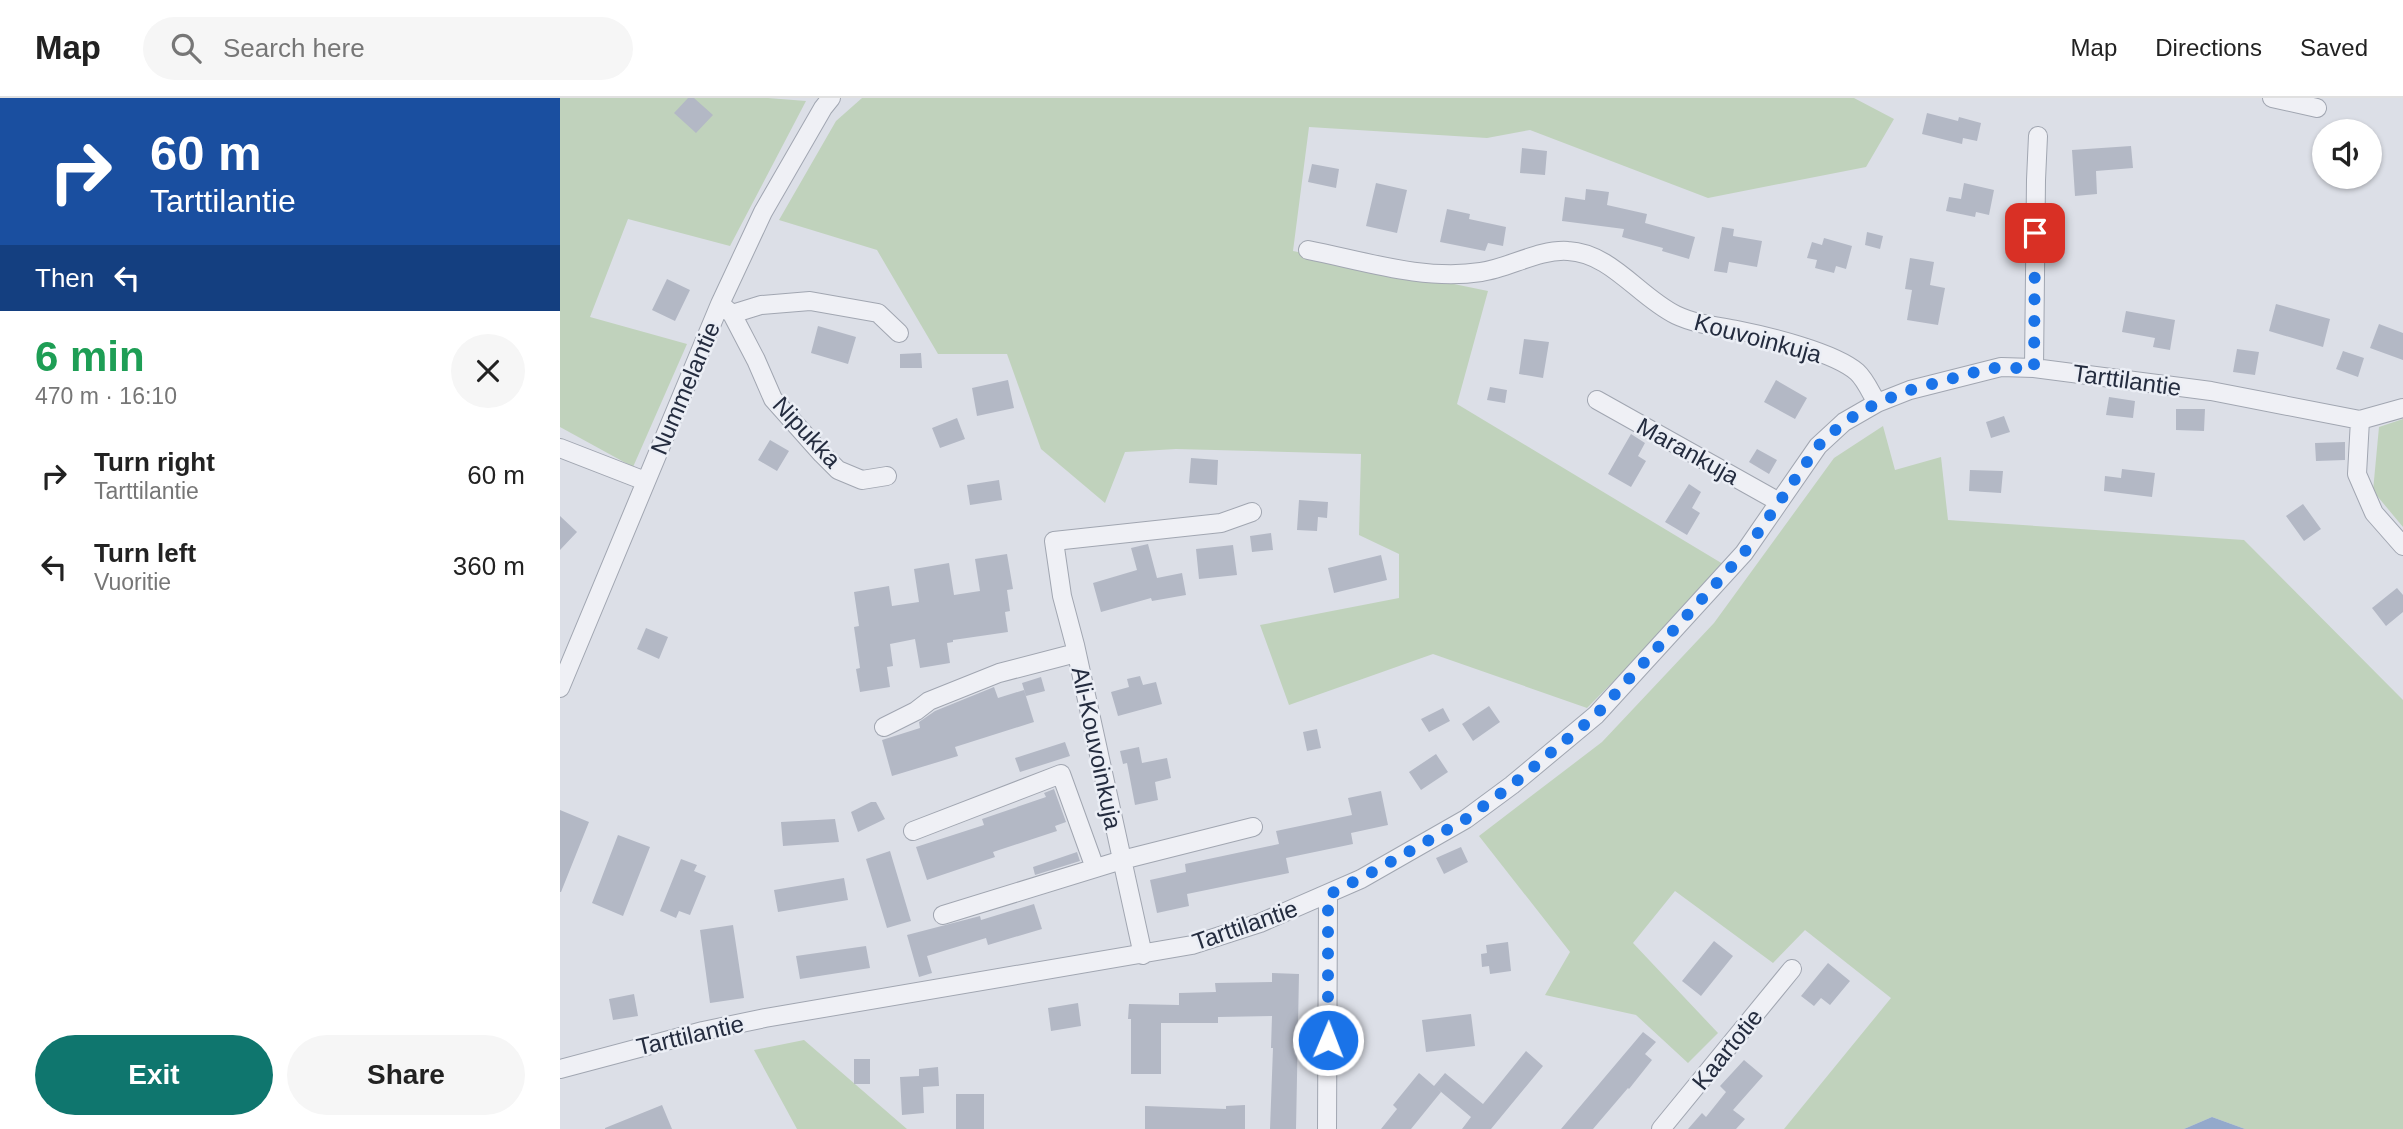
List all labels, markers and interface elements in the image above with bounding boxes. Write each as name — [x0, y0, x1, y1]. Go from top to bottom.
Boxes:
search box — [143, 17, 633, 80]
text: Map — [35, 29, 101, 66]
icon: search — [167, 29, 205, 67]
text: Search here — [223, 33, 365, 63]
text: Map — [2071, 34, 2117, 61]
text: Directions — [2155, 34, 2262, 61]
text: Saved — [2300, 34, 2368, 61]
map controls — [2312, 119, 2382, 189]
button: sound — [2312, 119, 2382, 189]
icon: right — [35, 126, 126, 217]
text: 60 m — [150, 126, 262, 180]
text: Tarttilantie — [150, 183, 296, 219]
pin — [2005, 203, 2065, 263]
icon: arrive — [2016, 214, 2054, 252]
icon: left — [108, 259, 146, 297]
text: Then — [35, 263, 94, 293]
street label: Kouvoinkuja — [1691, 308, 1825, 368]
street label: Nummelantie — [645, 318, 725, 458]
text: 6 min — [35, 333, 145, 380]
button: close — [451, 334, 525, 408]
street label: Tarttilantie — [2071, 359, 2183, 401]
text: 470 m · 16:10 — [35, 383, 177, 409]
street label: Nipukka — [768, 391, 847, 473]
street label: Marankuja — [1632, 412, 1744, 490]
text: Turn right — [94, 447, 215, 477]
icon: right — [35, 457, 73, 495]
text: 60 m — [467, 460, 525, 490]
text: Tarttilantie — [94, 478, 199, 504]
text: Turn left — [94, 538, 196, 568]
icon: left — [35, 548, 73, 586]
text: 360 m — [453, 551, 525, 581]
text: Vuoritie — [94, 569, 171, 595]
street label: Ali-Kouvoinkuja — [1067, 664, 1128, 832]
street label: Tarttilantie — [1189, 894, 1301, 956]
position arrow — [1291, 1003, 1365, 1077]
street label: Kaartotie — [1686, 1003, 1768, 1095]
street label: Tarttilantie — [634, 1010, 746, 1060]
button: Exit — [35, 1035, 273, 1115]
button: Share — [287, 1035, 525, 1115]

